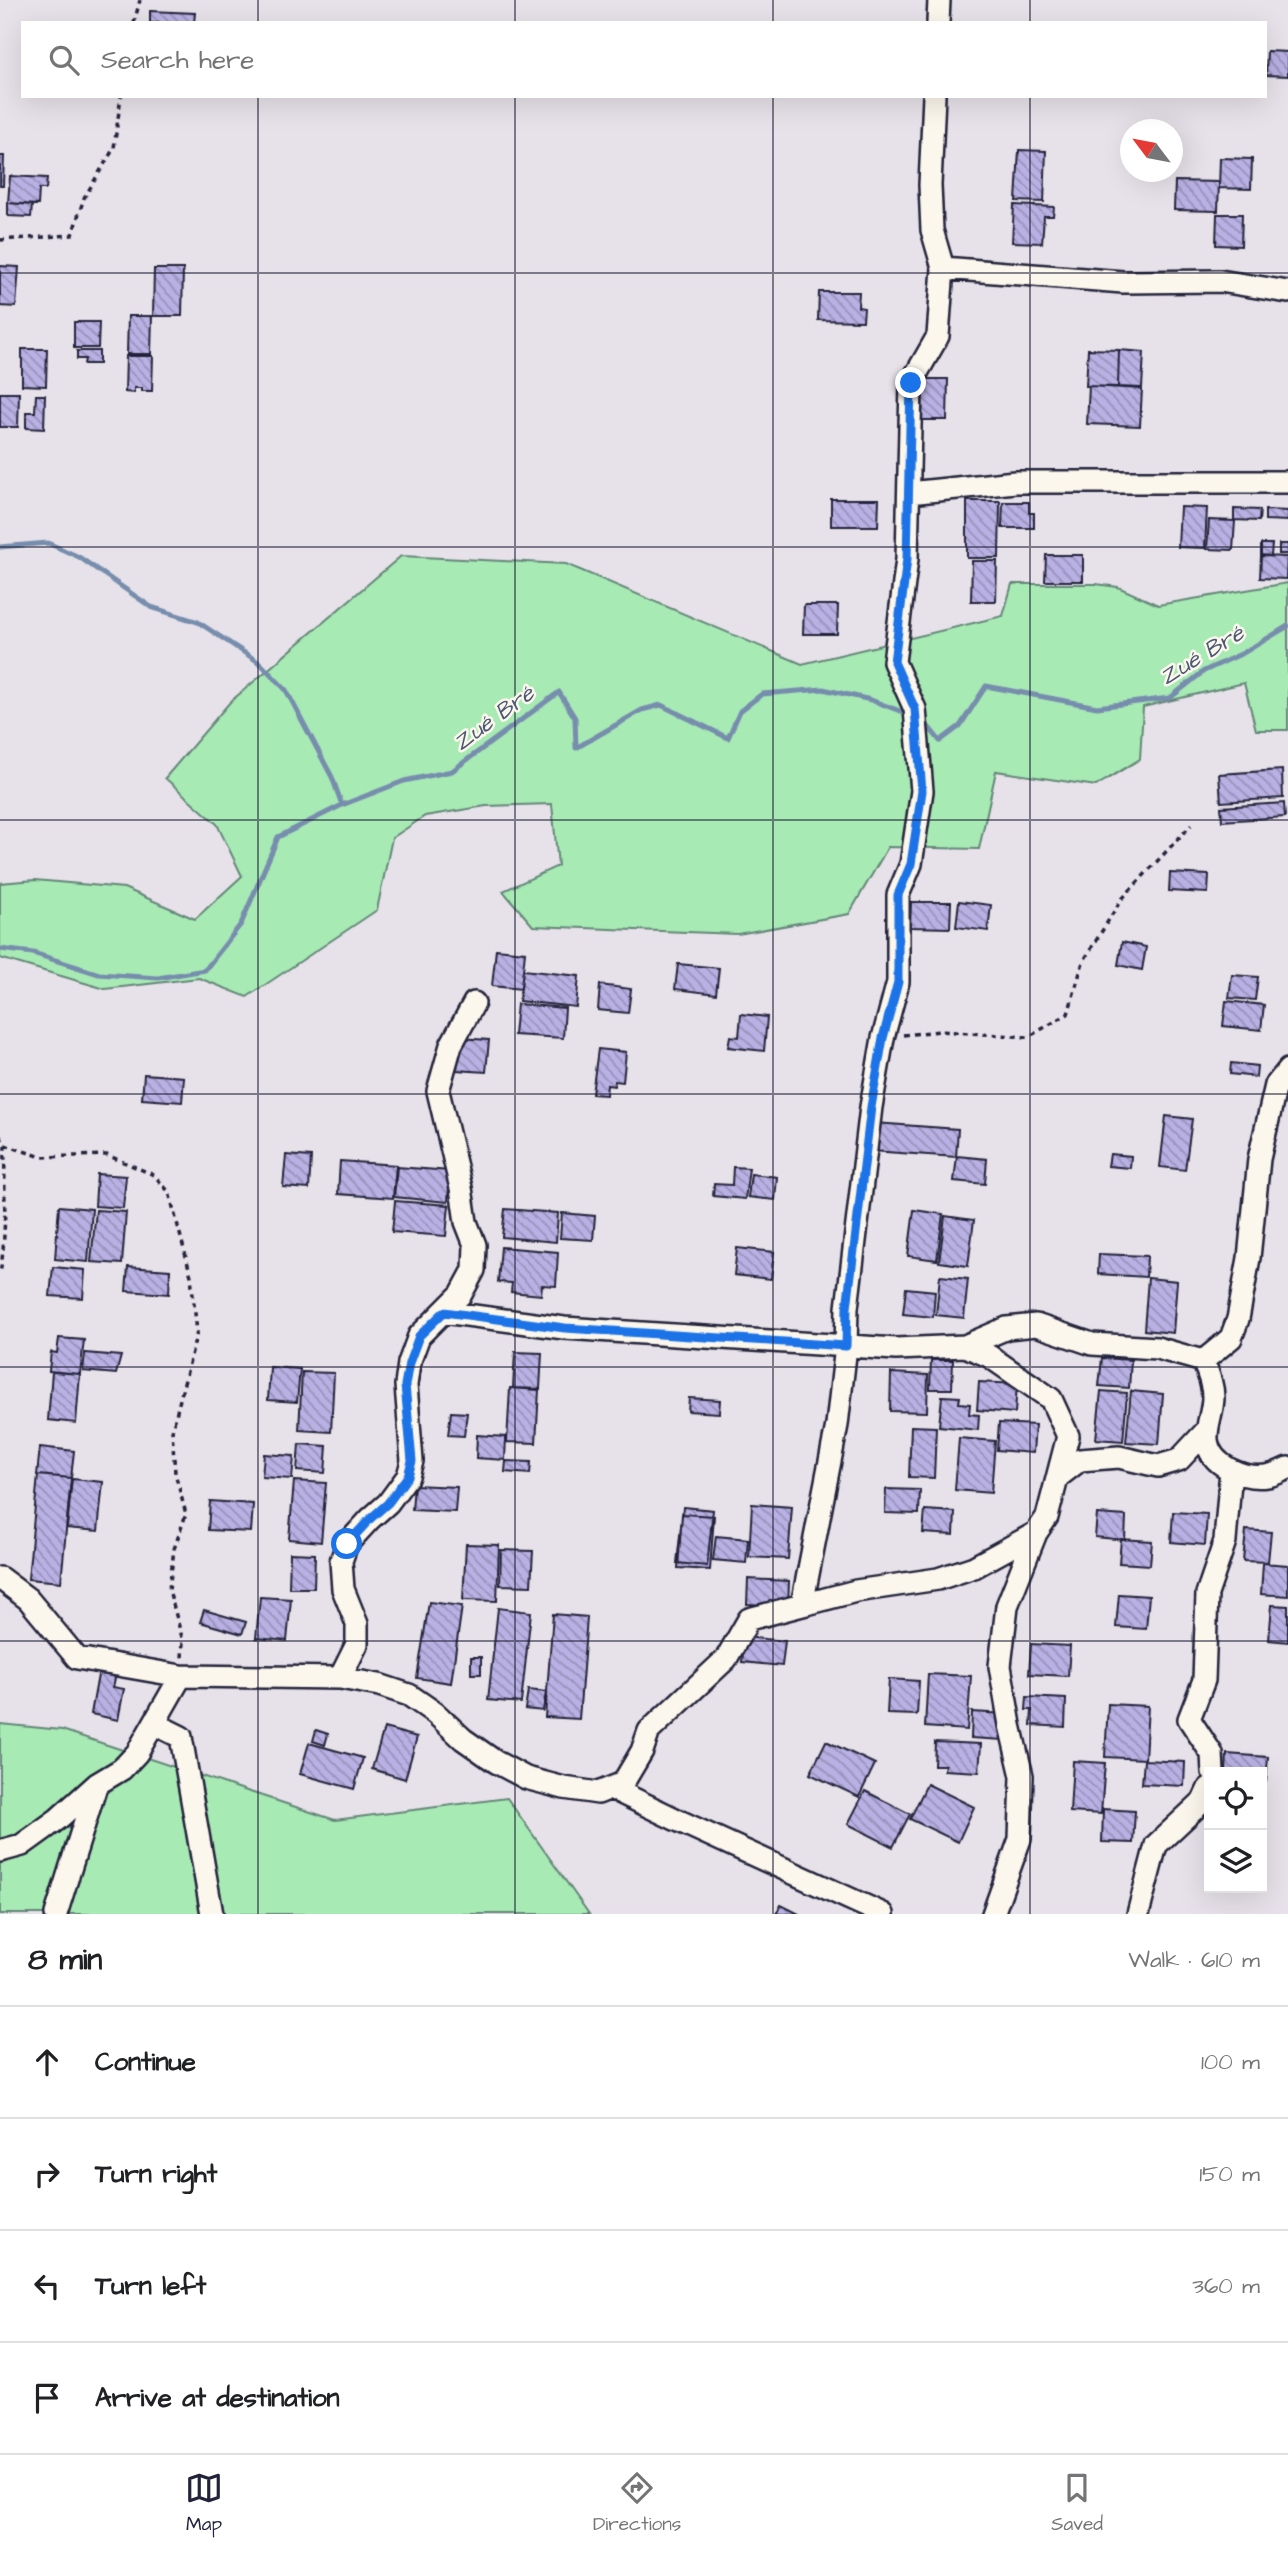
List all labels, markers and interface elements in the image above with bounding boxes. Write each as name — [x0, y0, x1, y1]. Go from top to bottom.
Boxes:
search box — [21, 21, 1267, 98]
icon: search — [45, 41, 83, 79]
text: Search here — [101, 42, 254, 78]
north arrow — [1120, 119, 1183, 182]
route end — [895, 367, 926, 398]
water label: Zué Bré — [1154, 617, 1251, 693]
water label: Zué Bré — [447, 677, 542, 758]
route start — [331, 1528, 362, 1559]
map controls — [1204, 1767, 1267, 1893]
button: locate — [1204, 1767, 1267, 1830]
button: layers — [1204, 1830, 1267, 1893]
text: 8 min — [28, 1939, 102, 1981]
text: Walk · 610 m — [1128, 1944, 1260, 1976]
icon: ahead — [28, 2043, 66, 2081]
text: Continue — [95, 2044, 196, 2080]
text: 100 m — [1201, 2046, 1260, 2078]
icon: right — [28, 2155, 66, 2193]
text: Turn right — [95, 2156, 217, 2192]
text: 150 m — [1199, 2158, 1260, 2190]
icon: left — [28, 2267, 66, 2305]
text: Turn left — [95, 2268, 206, 2304]
text: 360 m — [1192, 2270, 1260, 2302]
icon: arrive — [28, 2379, 66, 2417]
text: Arrive at destination — [95, 2380, 340, 2416]
tab: Map — [185, 2469, 223, 2538]
tab: Directions — [593, 2469, 681, 2538]
tab: Saved — [1051, 2469, 1103, 2538]

